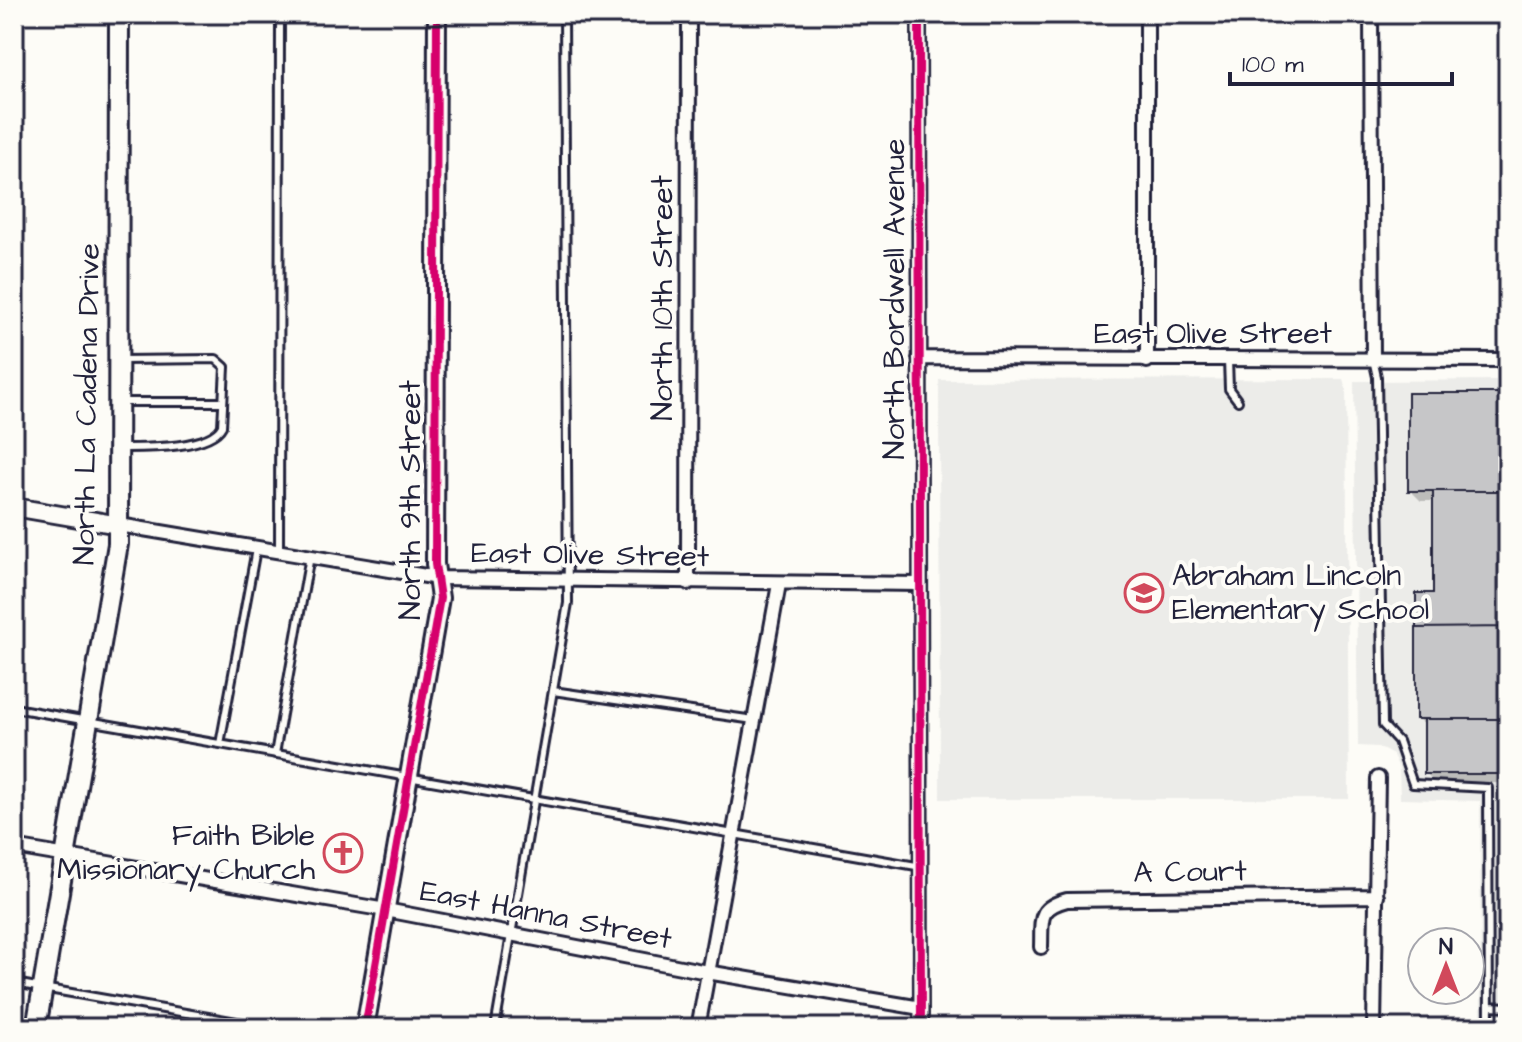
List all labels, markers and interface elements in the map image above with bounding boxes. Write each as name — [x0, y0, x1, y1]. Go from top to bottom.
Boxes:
scale bar — [1230, 36, 1452, 86]
text: 100 m — [1242, 48, 1304, 82]
street label: North Bordwell Avenue — [874, 139, 916, 459]
street label: North 10th Street — [642, 175, 684, 421]
street label: North La Cadena Drive — [63, 243, 111, 565]
street label: East Olive Street — [1094, 313, 1332, 355]
street label: North 9th Street — [390, 380, 432, 620]
street label: East Olive Street — [471, 532, 709, 578]
place label: Abraham Lincoln Elementary School — [1172, 555, 1429, 632]
school or university icon: Abraham Lincoln Elementary School — [1123, 572, 1165, 614]
place label: Faith Bible Missionary Church — [57, 815, 315, 892]
church icon: Faith Bible Missionary Church — [322, 832, 364, 874]
street label: A Court — [1133, 850, 1247, 894]
street label: East Hanna Street — [417, 870, 675, 960]
north arrow — [1406, 926, 1486, 1006]
text: N — [1439, 932, 1453, 963]

